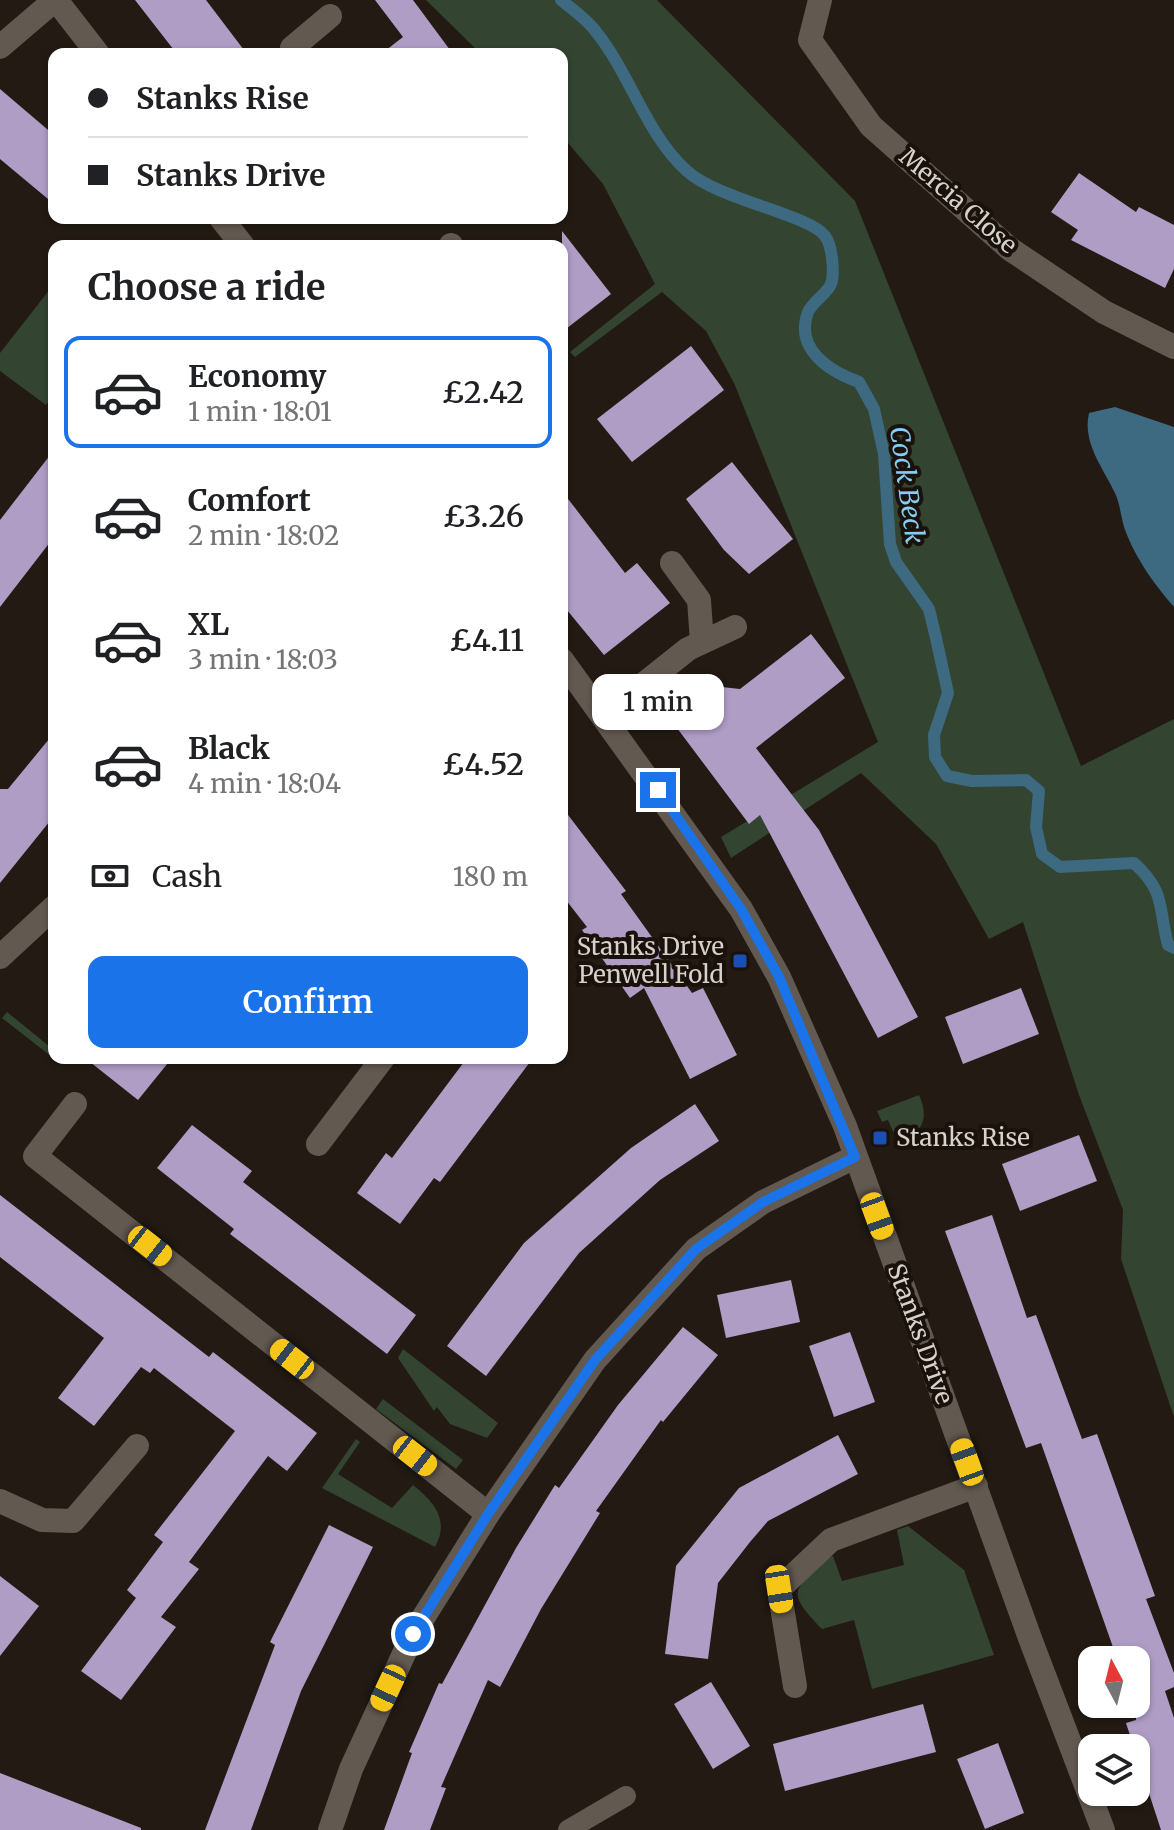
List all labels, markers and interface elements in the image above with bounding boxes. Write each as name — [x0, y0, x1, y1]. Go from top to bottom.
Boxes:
text: Stanks Rise — [136, 79, 309, 117]
street label: Mercia Close — [893, 141, 1024, 260]
text: Stanks Drive — [136, 156, 325, 194]
text: Choose a ride — [88, 265, 325, 310]
icon: car — [92, 356, 164, 428]
text: Economy — [188, 357, 326, 395]
text: £2.42 — [442, 373, 524, 411]
text: 1 min · 18:01 — [188, 395, 332, 428]
water label: Cock Beck — [883, 424, 932, 546]
icon: car — [92, 480, 164, 552]
text: Comfort — [188, 481, 311, 519]
text: £3.26 — [443, 497, 524, 535]
text: 2 min · 18:02 — [188, 519, 339, 552]
icon: car — [92, 604, 164, 676]
text: XL — [188, 605, 229, 643]
text: £4.11 — [449, 621, 524, 659]
text: 3 min · 18:03 — [188, 643, 338, 676]
callout: 1 min — [592, 674, 724, 730]
text: 1 min — [623, 685, 693, 718]
icon: car — [92, 728, 164, 800]
text: Black — [188, 729, 270, 767]
text: £4.52 — [442, 745, 524, 783]
text: 4 min · 18:04 — [188, 767, 341, 800]
route end — [640, 772, 676, 808]
icon: cash — [88, 854, 132, 898]
text: Cash — [152, 857, 222, 895]
text: 180 m — [453, 860, 528, 893]
place label: Stanks Drive Penwell Fold — [577, 931, 724, 990]
marker: Stanks Drive Penwell Fold — [731, 952, 749, 970]
button: Confirm — [88, 956, 528, 1048]
place label: Stanks Rise — [896, 1122, 1030, 1153]
marker: Stanks Rise — [871, 1129, 889, 1147]
car — [858, 1189, 896, 1243]
car — [124, 1222, 176, 1270]
street label: Stanks Drive — [881, 1259, 960, 1408]
car — [266, 1335, 318, 1383]
car — [389, 1432, 441, 1480]
car — [948, 1435, 986, 1489]
car — [763, 1563, 795, 1615]
route start — [395, 1616, 431, 1652]
north arrow — [1078, 1646, 1150, 1718]
map controls — [1078, 1646, 1150, 1806]
car — [367, 1661, 409, 1715]
button: layers — [1078, 1734, 1150, 1806]

